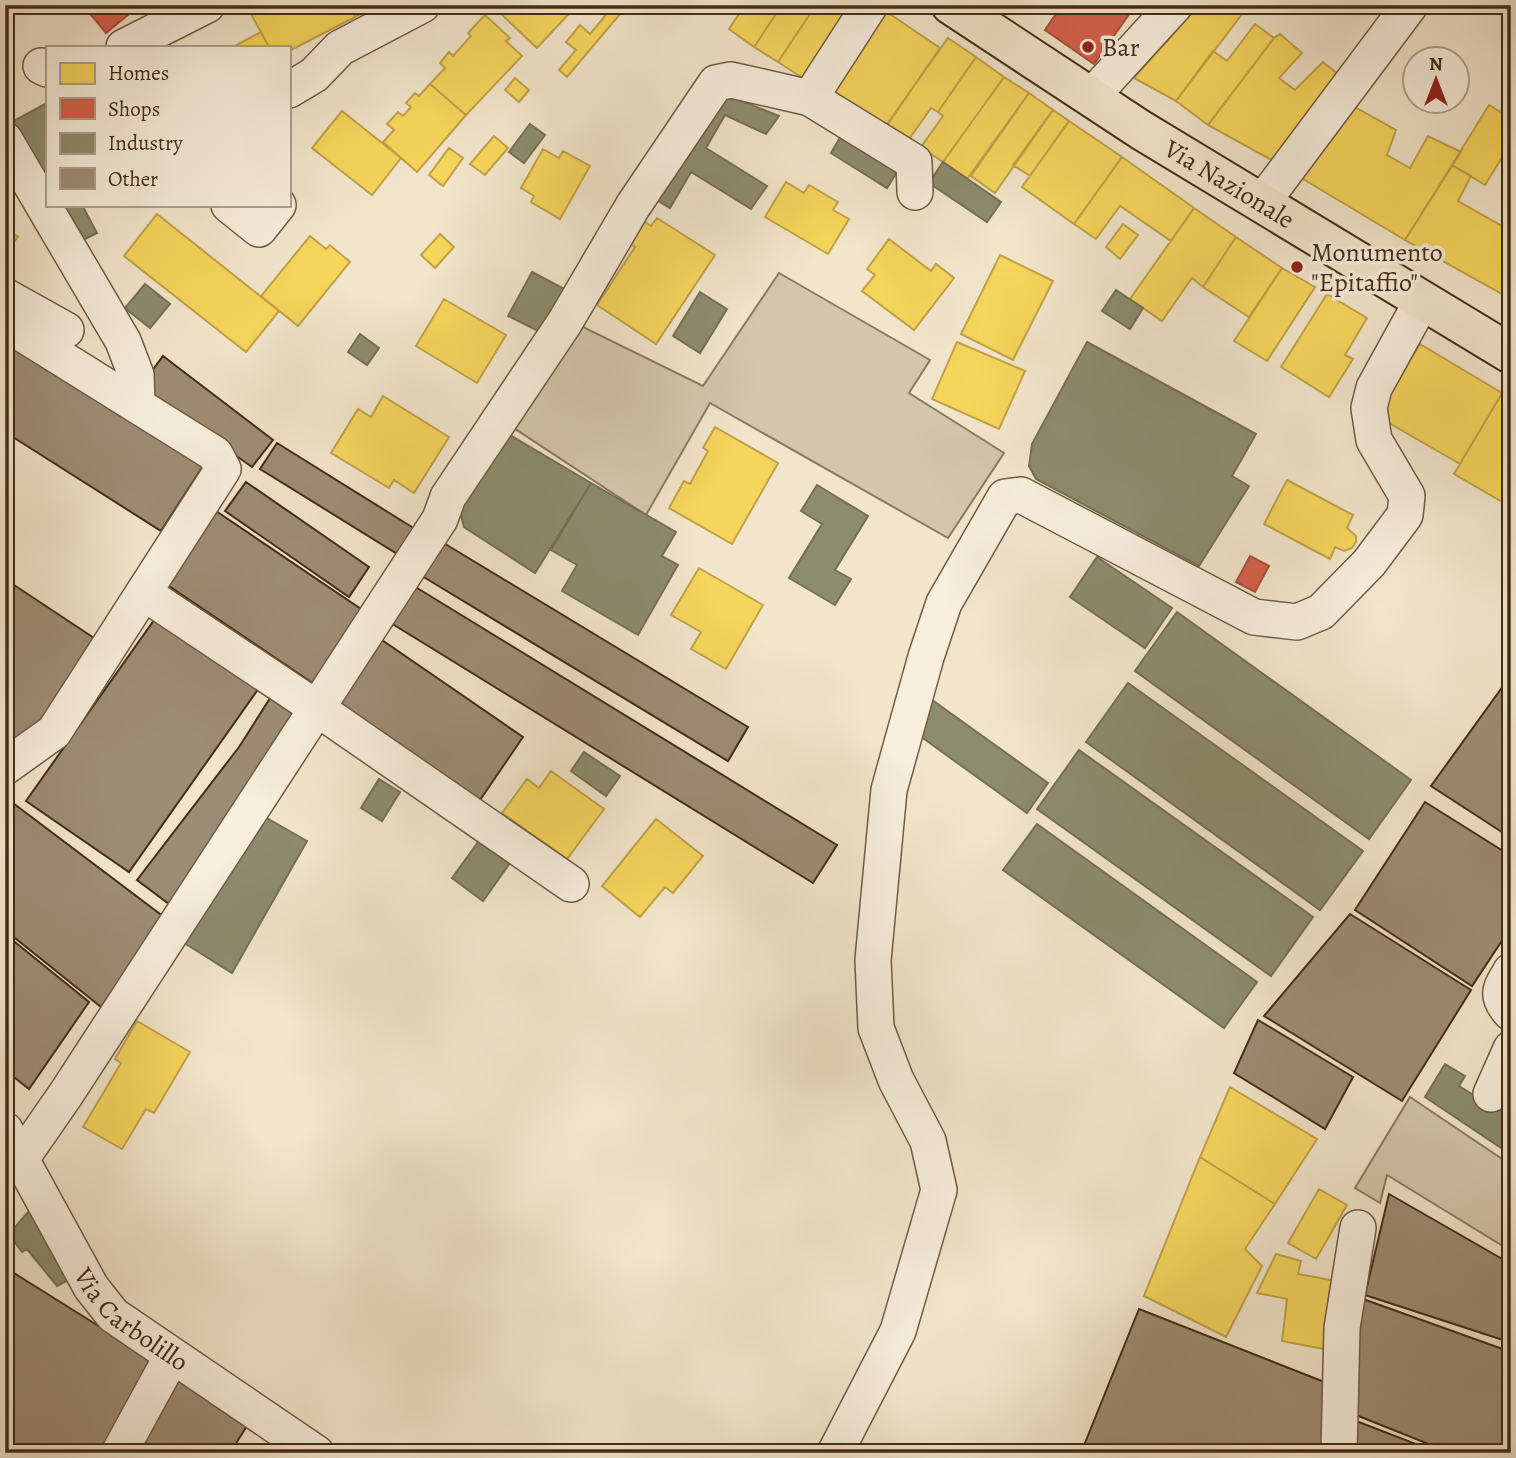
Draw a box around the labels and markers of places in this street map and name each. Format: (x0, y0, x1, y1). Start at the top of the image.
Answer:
place label: Bar (1102, 30, 1140, 65)
marker: Bar (1080, 39, 1096, 55)
place label: Monumento "Epitaffio" (1311, 235, 1443, 300)
marker: Monumento "Epitaffio" (1289, 259, 1305, 275)

